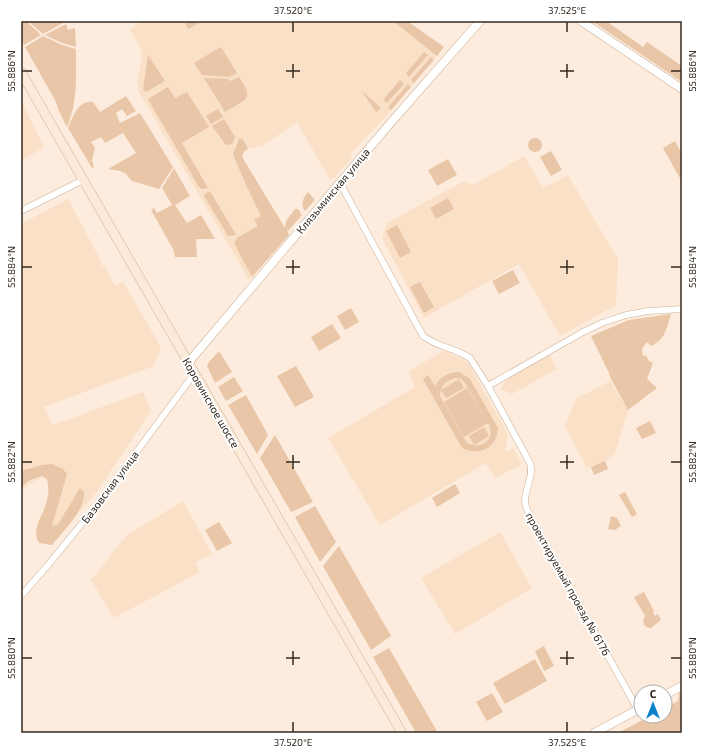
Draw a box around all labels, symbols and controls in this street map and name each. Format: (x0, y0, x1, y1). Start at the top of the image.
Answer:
text: 37.520°E (274, 4, 313, 16)
text: 37.525°E (548, 4, 586, 16)
text: 55.886°N (5, 50, 17, 92)
text: 55.886°N (686, 50, 698, 92)
street label: Клязьминская улица (293, 145, 373, 237)
text: 55.884°N (5, 246, 17, 288)
text: 55.884°N (686, 246, 698, 288)
street label: Коровинское шоссе (180, 355, 243, 450)
text: 55.882°N (5, 441, 17, 483)
text: 55.882°N (686, 441, 698, 483)
street label: Базовская улица (78, 448, 142, 526)
street label: проектируемый проезд № 6176 (523, 510, 613, 658)
text: 55.880°N (5, 637, 17, 679)
text: 55.880°N (686, 637, 698, 679)
north arrow (633, 684, 673, 724)
text: С (650, 687, 657, 700)
text: 37.520°E (274, 736, 313, 748)
text: 37.525°E (548, 736, 586, 748)

